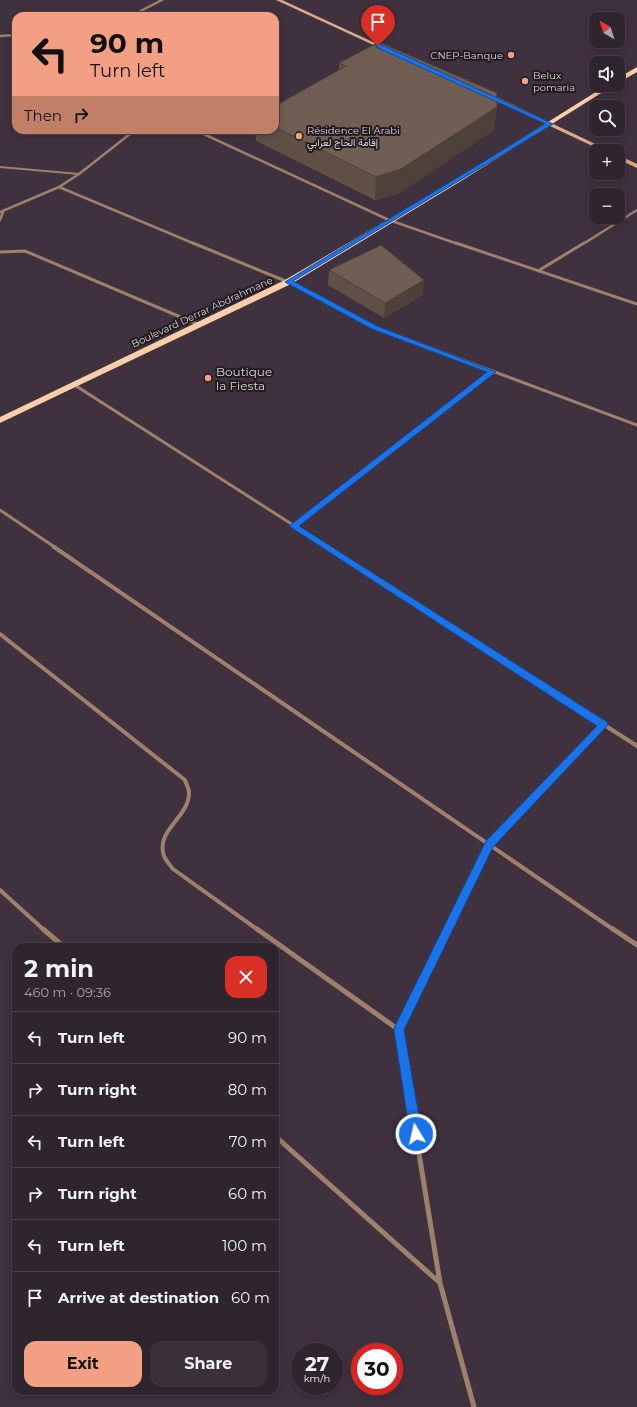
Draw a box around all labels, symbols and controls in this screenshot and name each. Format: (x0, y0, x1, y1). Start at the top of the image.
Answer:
pin (361, 5, 395, 46)
icon: arrive (367, 11, 389, 33)
north arrow (589, 12, 625, 48)
map controls (589, 12, 625, 224)
text: 90 m (90, 26, 164, 60)
icon: left (24, 28, 76, 80)
place label: CNEP-Banque (430, 49, 503, 62)
marker: CNEP-Banque (506, 50, 516, 60)
button: sound (589, 56, 625, 92)
text: Turn left (90, 60, 165, 82)
place label: Belux pomaria (533, 69, 575, 94)
marker: Belux pomaria (520, 76, 530, 86)
button: search (589, 100, 625, 136)
icon: right (70, 104, 92, 126)
text: Then (24, 106, 62, 125)
place label: Résidence El Arabi إقامة الحاج لعرابي (307, 124, 400, 151)
marker: Résidence El Arabi إقامة الحاج لعرابي (294, 131, 304, 141)
button: + (589, 144, 625, 180)
button: − (589, 188, 625, 224)
street label: Boulevard Derrar Abdrahmane (129, 274, 275, 350)
place label: Boutique la Fiesta (216, 364, 272, 393)
marker: Boutique la Fiesta (203, 373, 213, 383)
text: 2 min (24, 954, 94, 983)
button: close (225, 956, 267, 998)
text: 460 m · 09:36 (24, 984, 111, 1000)
icon: left (24, 1027, 46, 1049)
text: Turn left (58, 1028, 125, 1047)
text: 90 m (228, 1028, 267, 1047)
icon: right (24, 1079, 46, 1101)
text: Turn right (58, 1080, 137, 1099)
text: 80 m (228, 1080, 267, 1099)
position arrow (395, 1113, 437, 1155)
icon: left (24, 1131, 46, 1153)
text: Turn left (58, 1132, 125, 1151)
text: 70 m (229, 1132, 267, 1151)
icon: right (24, 1183, 46, 1205)
text: Turn right (58, 1184, 137, 1203)
text: 60 m (228, 1184, 267, 1203)
icon: left (24, 1235, 46, 1257)
text: Turn left (58, 1236, 125, 1255)
text: 100 m (222, 1236, 267, 1255)
icon: arrive (24, 1287, 46, 1309)
text: Arrive at destination (58, 1288, 219, 1307)
text: 60 m (231, 1288, 270, 1307)
button: Exit (24, 1341, 142, 1387)
button: Share (150, 1341, 267, 1387)
speed limit sign: 30 (351, 1343, 403, 1395)
text: 27 (305, 1352, 329, 1376)
text: km/h (304, 1372, 330, 1385)

